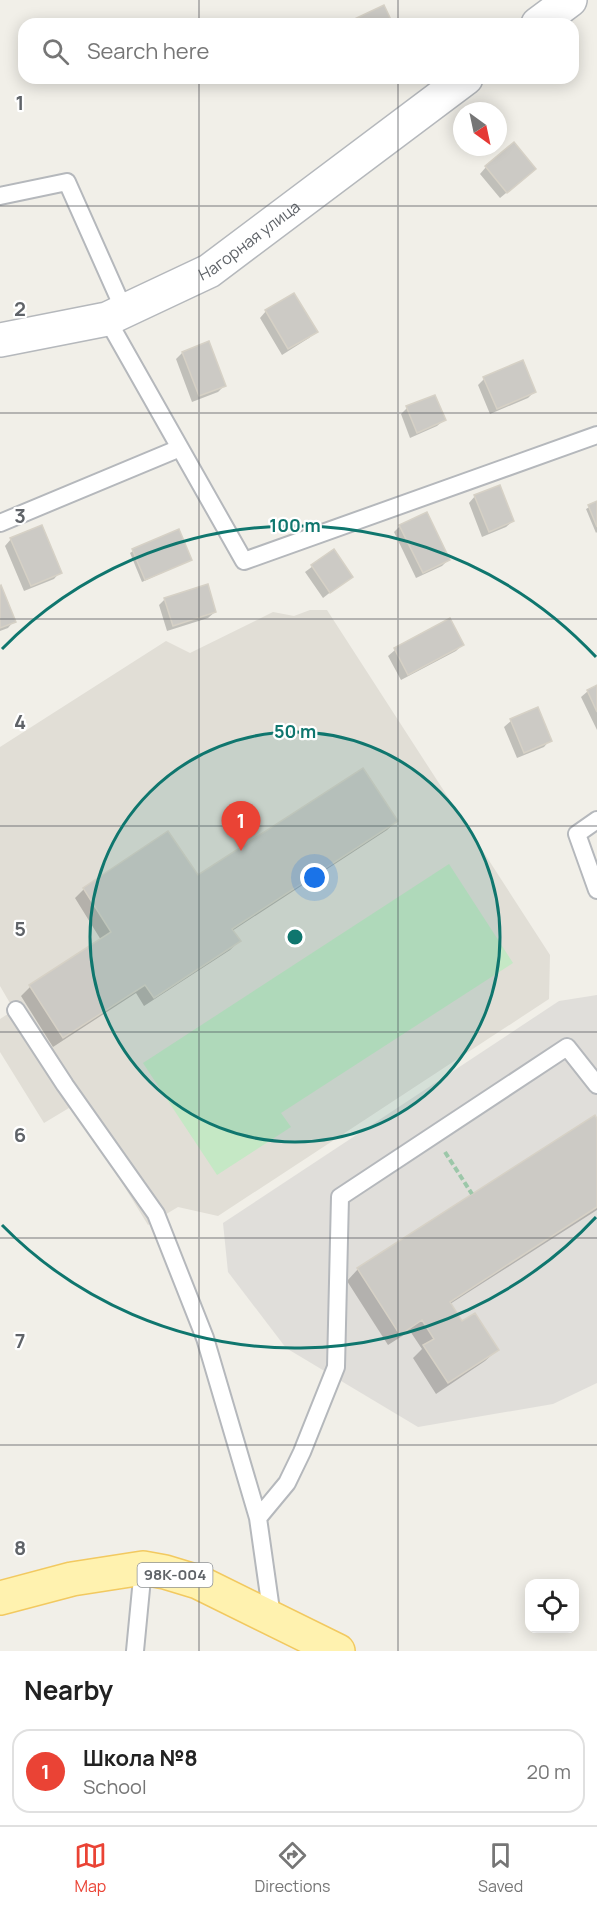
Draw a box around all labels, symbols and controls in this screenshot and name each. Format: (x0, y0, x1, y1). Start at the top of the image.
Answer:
search box (18, 18, 579, 84)
icon: search (39, 35, 72, 68)
text: Search here (87, 36, 209, 66)
text: 1 (16, 89, 24, 116)
north arrow (453, 102, 507, 156)
street label: Нагорная улица (195, 195, 304, 285)
text: 2 (14, 295, 26, 322)
text: 3 (14, 502, 26, 529)
text: 100 m (269, 513, 321, 537)
text: 4 (14, 708, 26, 735)
text: 50 m (274, 719, 316, 743)
pin: 1 (222, 802, 260, 851)
your location (300, 863, 329, 892)
text: 5 (14, 915, 26, 942)
centre of rings (285, 927, 305, 947)
text: 6 (14, 1121, 26, 1148)
text: 7 (15, 1327, 25, 1354)
text: 8 (14, 1534, 26, 1561)
road number: 98К-004 (138, 1563, 213, 1587)
map controls (525, 1579, 579, 1633)
button: locate (525, 1579, 579, 1633)
text: Nearby (24, 1672, 113, 1708)
text: Школа №8 (83, 1743, 198, 1773)
text: 1 (41, 1758, 50, 1785)
text: 20 m (526, 1758, 571, 1785)
text: School (83, 1773, 147, 1800)
tab: Map (74, 1839, 107, 1897)
tab: Directions (255, 1839, 330, 1897)
tab: Saved (478, 1839, 523, 1897)

